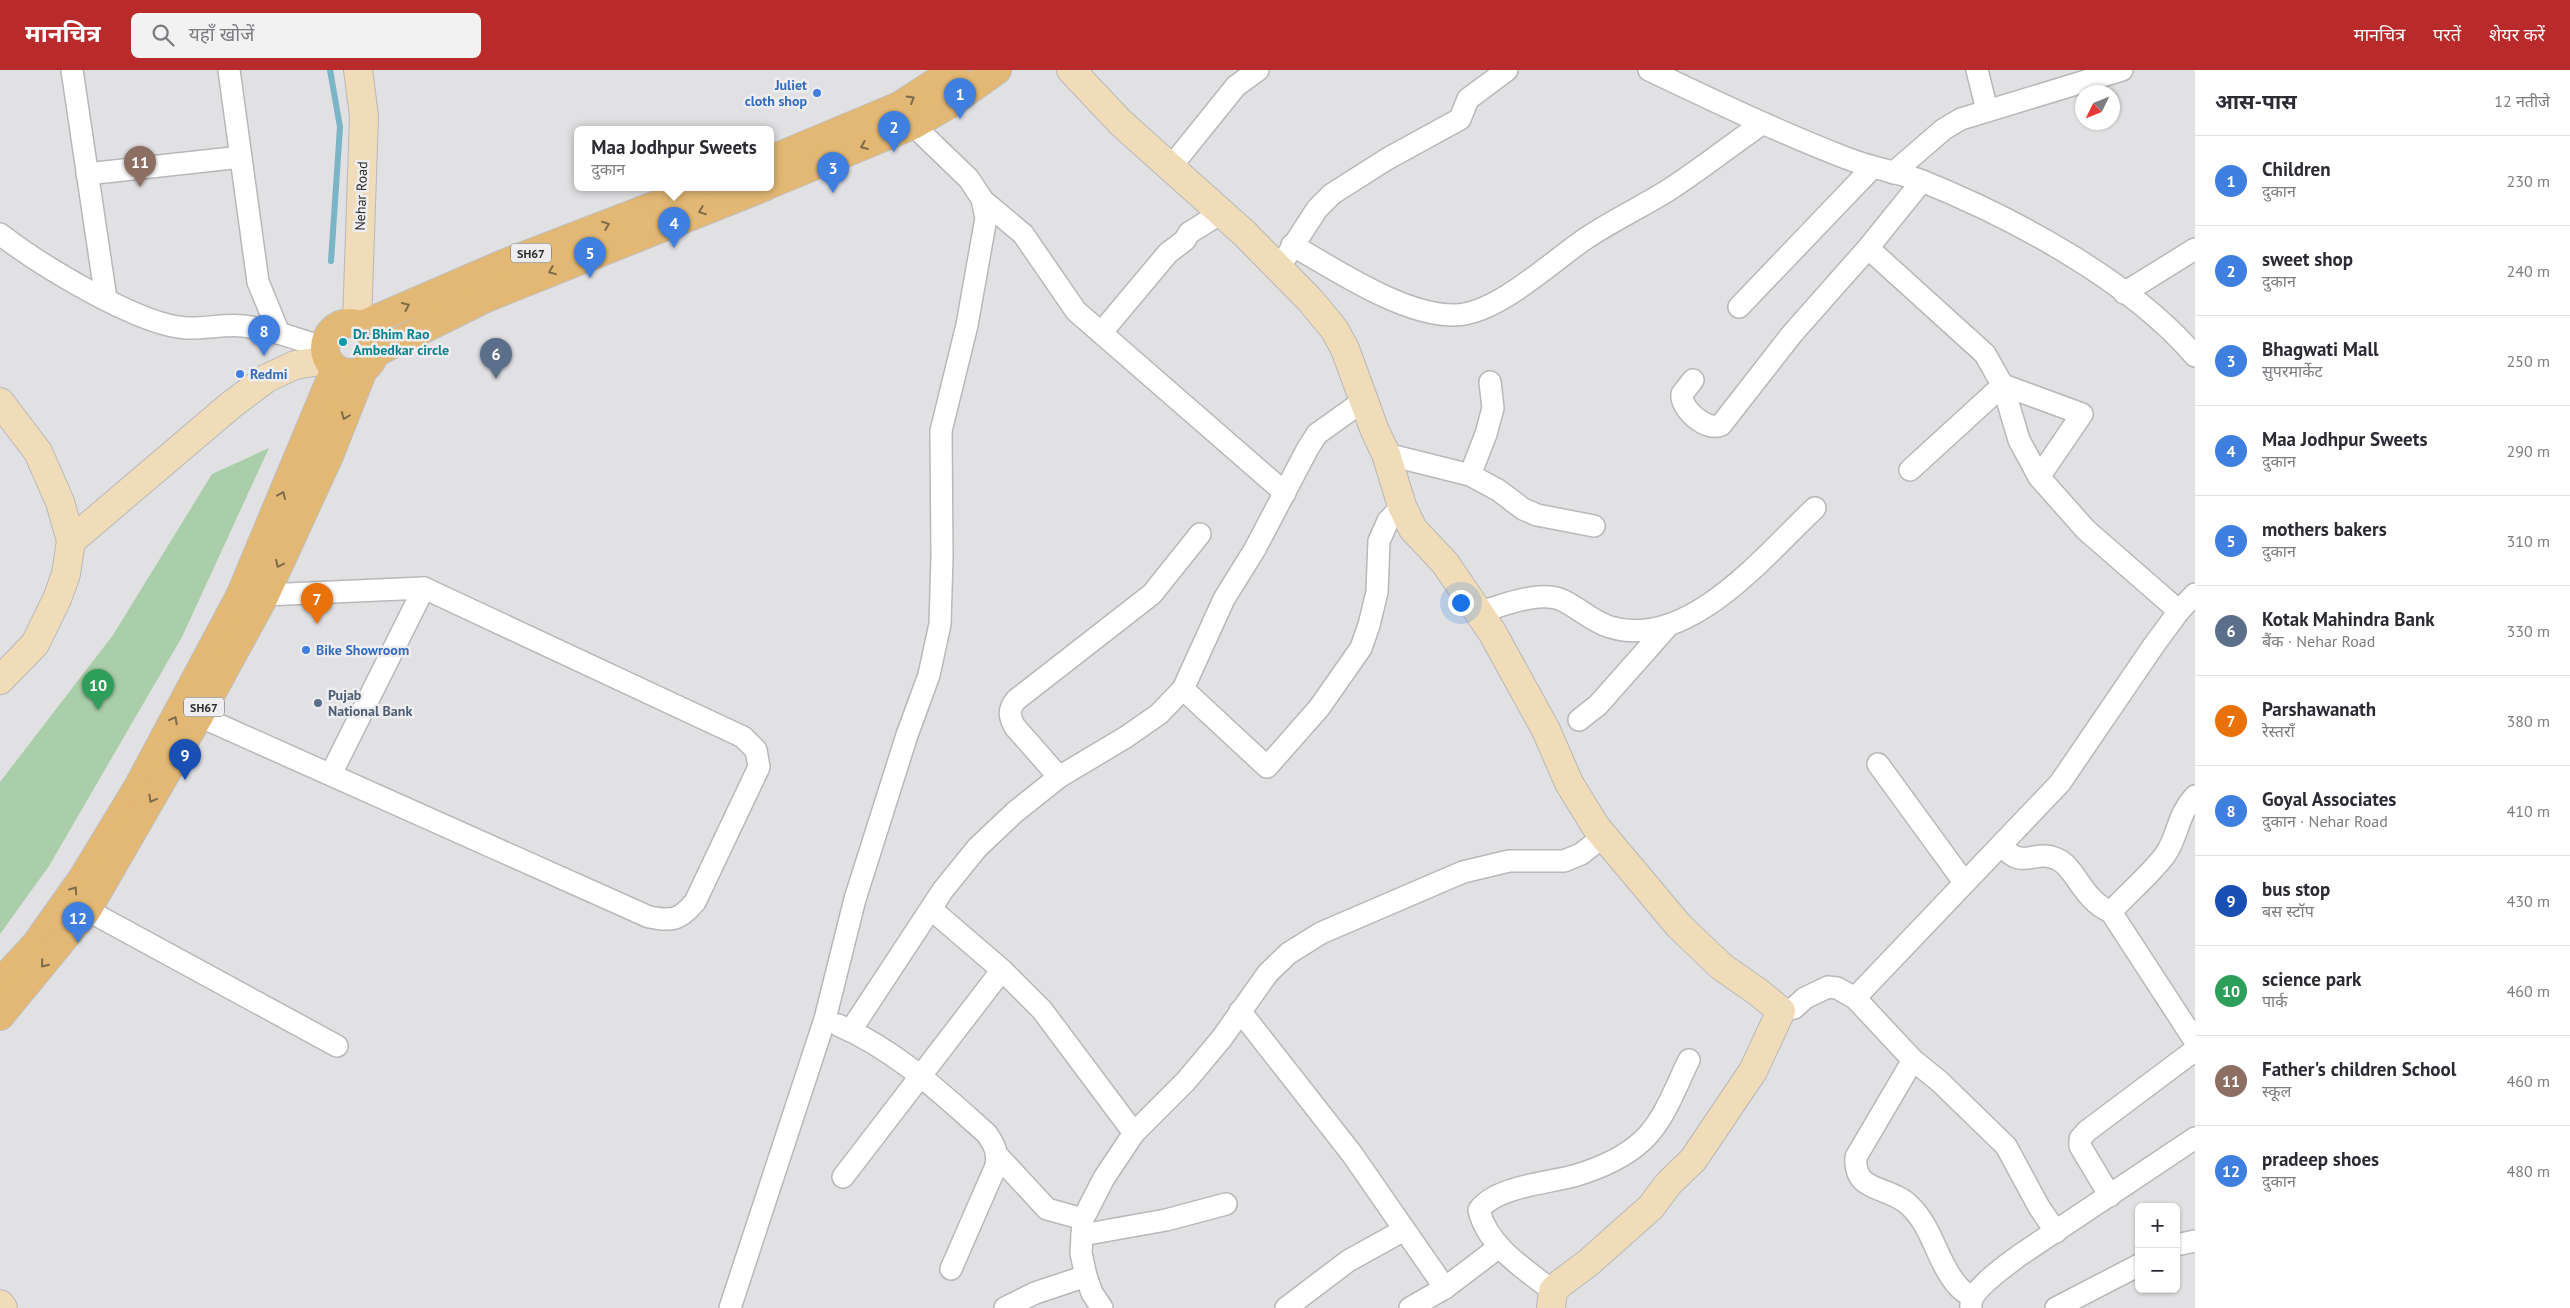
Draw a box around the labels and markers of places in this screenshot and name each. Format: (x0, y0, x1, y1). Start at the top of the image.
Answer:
place label: Juliet cloth shop (745, 76, 807, 110)
pin: 1 (944, 78, 976, 119)
marker: Juliet cloth shop (811, 87, 823, 99)
pin: 2 (878, 111, 910, 152)
pin: 11 (124, 146, 156, 187)
pin: 3 (817, 152, 849, 193)
pin: 4 (658, 207, 690, 248)
pin: 5 (574, 237, 606, 278)
pin: 8 (248, 315, 280, 356)
place label: Dr. Bhim Rao Ambedkar circle (353, 325, 449, 359)
marker: Dr. Bhim Rao Ambedkar circle (337, 336, 349, 348)
pin: 6 (480, 338, 512, 379)
place label: Redmi (250, 365, 288, 383)
marker: Redmi (234, 368, 246, 380)
pin: 7 (301, 583, 333, 624)
place label: Bike Showroom (316, 641, 409, 659)
marker: Bike Showroom (300, 644, 312, 656)
pin: 10 (82, 669, 114, 710)
place label: Pujab National Bank (328, 686, 412, 720)
marker: Pujab National Bank (312, 697, 324, 709)
pin: 9 (169, 739, 201, 780)
pin: 12 (62, 902, 94, 943)

